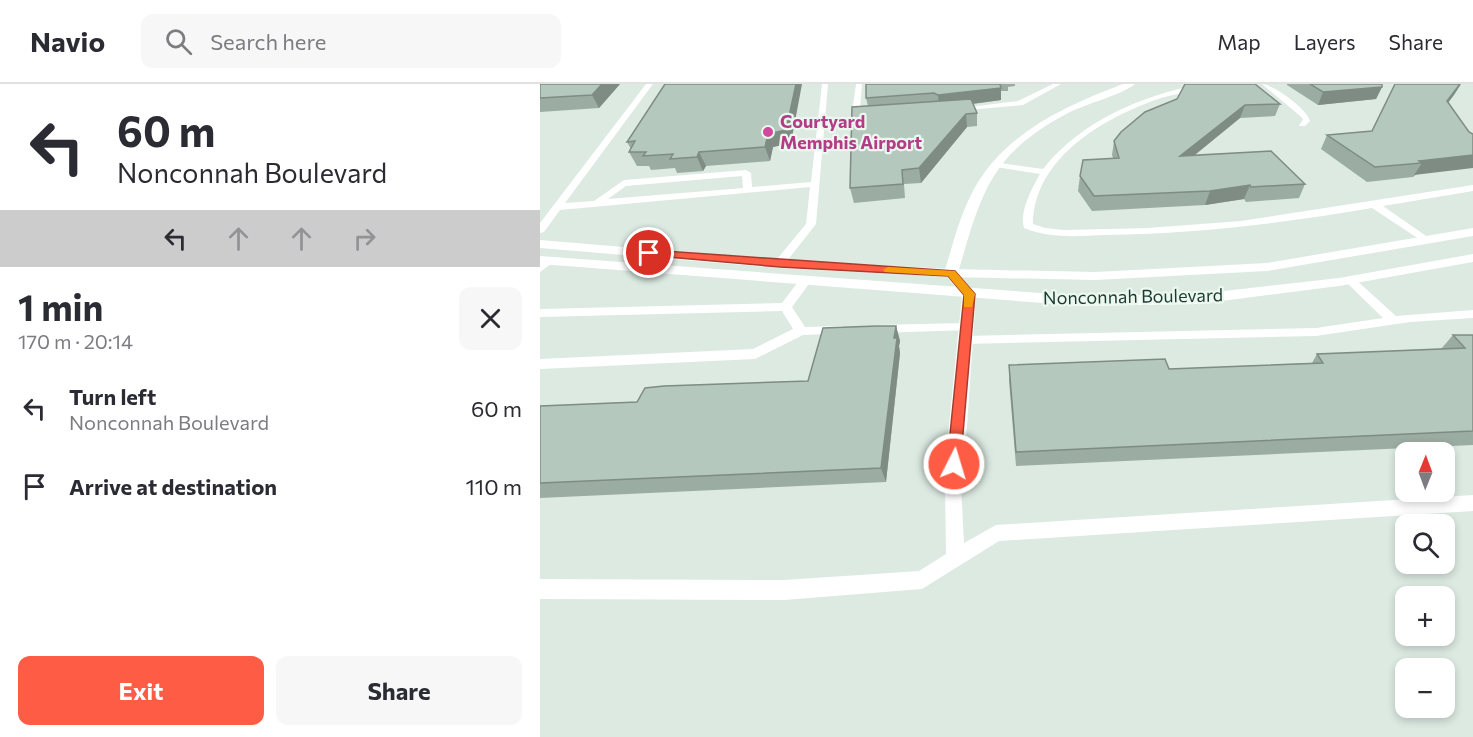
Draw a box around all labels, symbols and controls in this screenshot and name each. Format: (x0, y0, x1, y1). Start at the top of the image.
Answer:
search box (141, 14, 561, 68)
text: Navio (30, 24, 105, 58)
icon: search (162, 25, 195, 58)
text: Search here (210, 28, 326, 55)
text: Map (1217, 29, 1261, 54)
text: Layers (1294, 29, 1356, 54)
text: Share (1389, 29, 1443, 54)
text: 60 m (117, 104, 216, 156)
icon: left (18, 108, 96, 186)
place label: Courtyard Memphis Airport (780, 110, 923, 153)
marker: Courtyard Memphis Airport (761, 125, 775, 139)
text: Nonconnah Boulevard (117, 156, 387, 189)
icon: left (159, 222, 192, 255)
icon: ahead (222, 222, 255, 255)
icon: ahead (285, 222, 318, 255)
icon: right (348, 222, 381, 255)
pin (623, 227, 674, 278)
icon: arrive (632, 236, 665, 269)
street label: Nonconnah Boulevard (1043, 283, 1223, 309)
text: 1 min (18, 284, 103, 328)
button: close (459, 287, 522, 350)
text: 170 m · 20:14 (18, 329, 133, 353)
text: Turn left (69, 383, 156, 410)
icon: left (18, 392, 51, 425)
text: 60 m (471, 395, 522, 422)
text: Nonconnah Boulevard (69, 410, 269, 434)
position arrow (922, 432, 986, 496)
north arrow (1395, 442, 1455, 502)
map controls (1395, 442, 1455, 718)
icon: arrive (18, 470, 51, 503)
text: Arrive at destination (69, 473, 277, 500)
text: 110 m (465, 473, 522, 500)
button: search (1395, 514, 1455, 574)
button: + (1395, 586, 1455, 646)
button: Exit (18, 656, 264, 725)
button: Share (276, 656, 522, 725)
button: − (1395, 658, 1455, 718)

